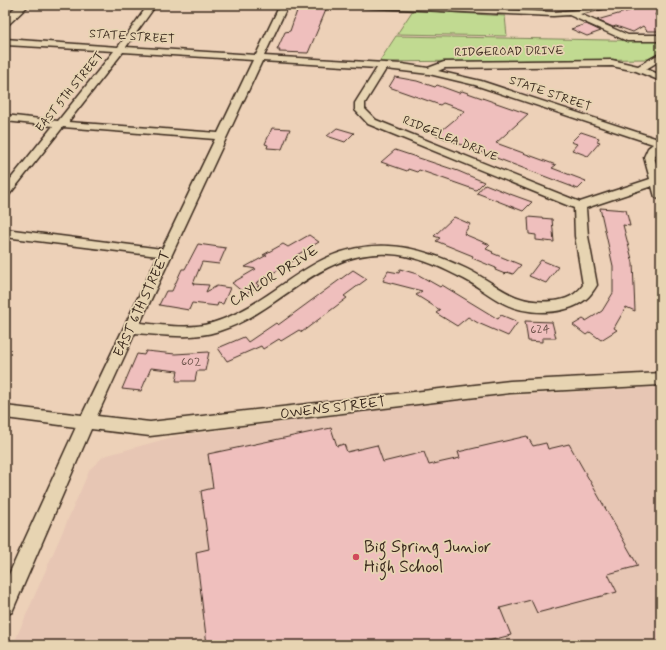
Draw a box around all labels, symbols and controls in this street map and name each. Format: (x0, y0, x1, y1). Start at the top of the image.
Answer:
street label: STATE STREET (89, 26, 175, 48)
street label: RIDGEROAD DRIVE (454, 43, 564, 61)
street label: EAST 5TH STREET (32, 48, 108, 136)
street label: STATE STREET (507, 72, 593, 116)
street label: RIDGELEA DRIVE (400, 113, 500, 165)
street label: CAYLOR DRIVE (226, 242, 322, 310)
street label: EAST 6TH STREET (110, 248, 174, 360)
house number: 624 (530, 322, 550, 338)
house number: 602 (181, 354, 201, 370)
street label: OWENS STREET (279, 393, 387, 423)
place label: Big Spring Junior High School (364, 536, 491, 581)
marker: Big Spring Junior High School (351, 552, 361, 562)

